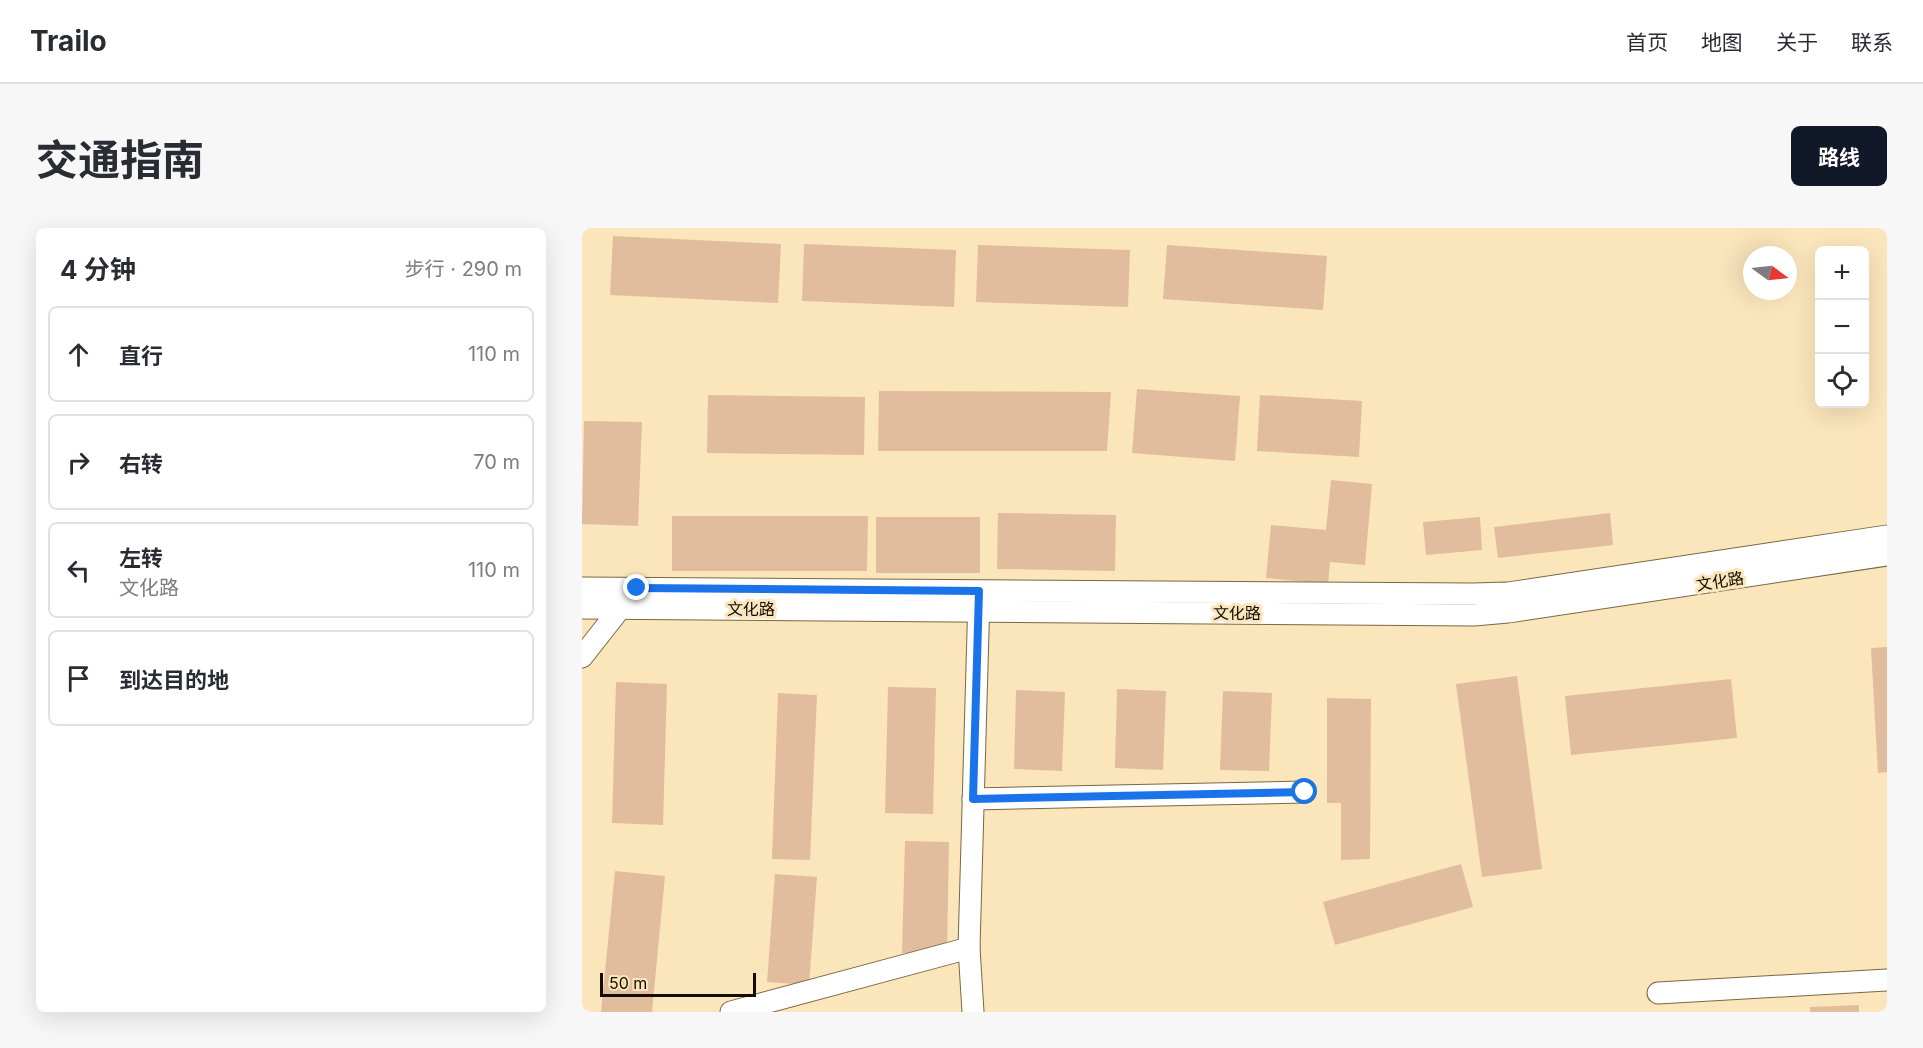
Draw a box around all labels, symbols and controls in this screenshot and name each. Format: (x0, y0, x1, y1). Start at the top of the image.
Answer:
text: Trailo (30, 24, 107, 58)
text: 首页 (1626, 30, 1668, 55)
text: 地图 (1701, 30, 1743, 55)
text: 关于 (1776, 30, 1818, 55)
text: 联系 (1851, 30, 1893, 55)
button: 路线 (1791, 126, 1887, 186)
text: 交通指南 (36, 134, 204, 185)
north arrow (1743, 246, 1797, 300)
map controls (1815, 246, 1869, 408)
button: + (1815, 246, 1869, 300)
text: 4 分钟 (60, 254, 136, 285)
text: 步行 · 290 m (405, 257, 522, 281)
button: − (1815, 300, 1869, 354)
icon: ahead (62, 338, 95, 371)
text: 110 m (468, 342, 520, 366)
text: 直行 (119, 343, 163, 369)
button: locate (1815, 354, 1869, 408)
icon: right (62, 446, 95, 479)
text: 70 m (473, 450, 520, 474)
text: 右转 (119, 451, 163, 477)
text: 左转 (119, 545, 163, 571)
icon: left (62, 554, 95, 587)
text: 110 m (468, 558, 520, 582)
street label: 文化路 (1695, 567, 1745, 595)
route end (623, 574, 649, 600)
text: 文化路 (119, 576, 179, 600)
street label: 文化路 (727, 599, 775, 619)
street label: 文化路 (1213, 603, 1261, 623)
icon: arrive (62, 662, 95, 695)
text: 到达目的地 (119, 667, 229, 693)
route start (1291, 778, 1317, 804)
scale bar (600, 970, 756, 998)
text: 50 m (609, 973, 647, 993)

